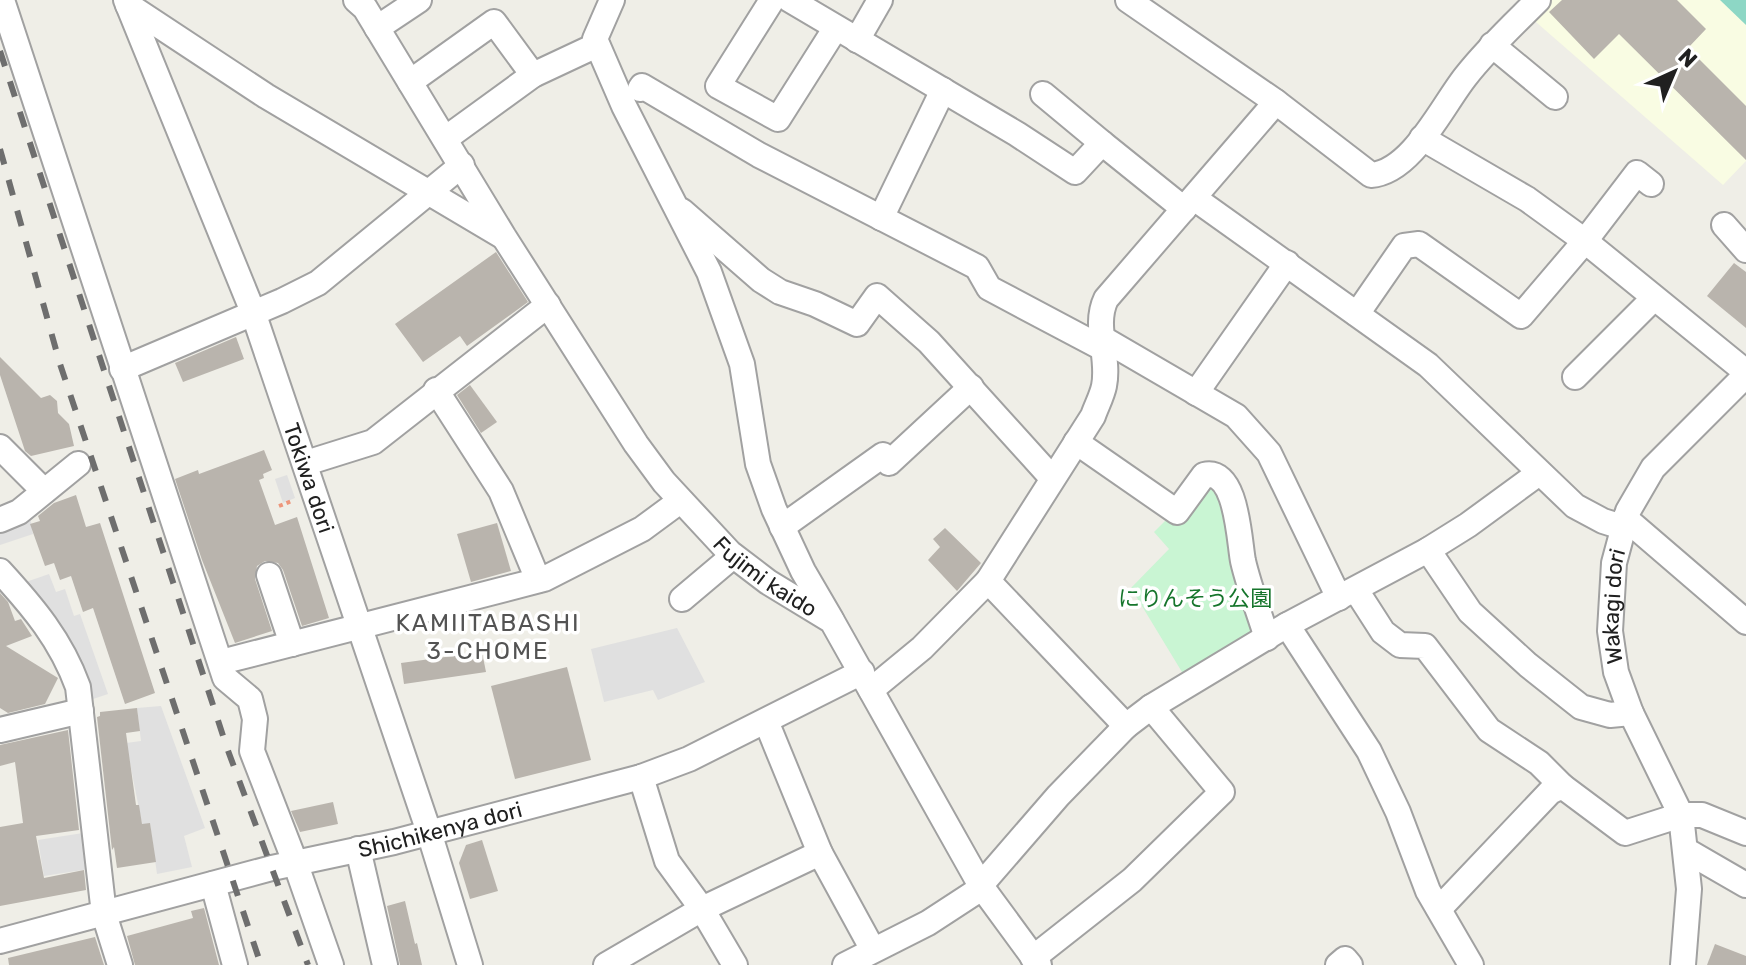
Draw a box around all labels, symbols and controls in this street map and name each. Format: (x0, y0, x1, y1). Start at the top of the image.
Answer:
north arrow (1634, 32, 1714, 112)
text: N (1672, 43, 1703, 73)
street label: Tokiwa dori (278, 419, 340, 536)
street label: Fujimi kaido (708, 530, 822, 622)
street label: Wakagi dori (1596, 546, 1631, 666)
park label: にりんそう公園 (1118, 585, 1272, 612)
district label: KAMIITABASHI 3-CHOME (395, 609, 581, 665)
street label: Shichikenya dori (356, 795, 525, 863)

